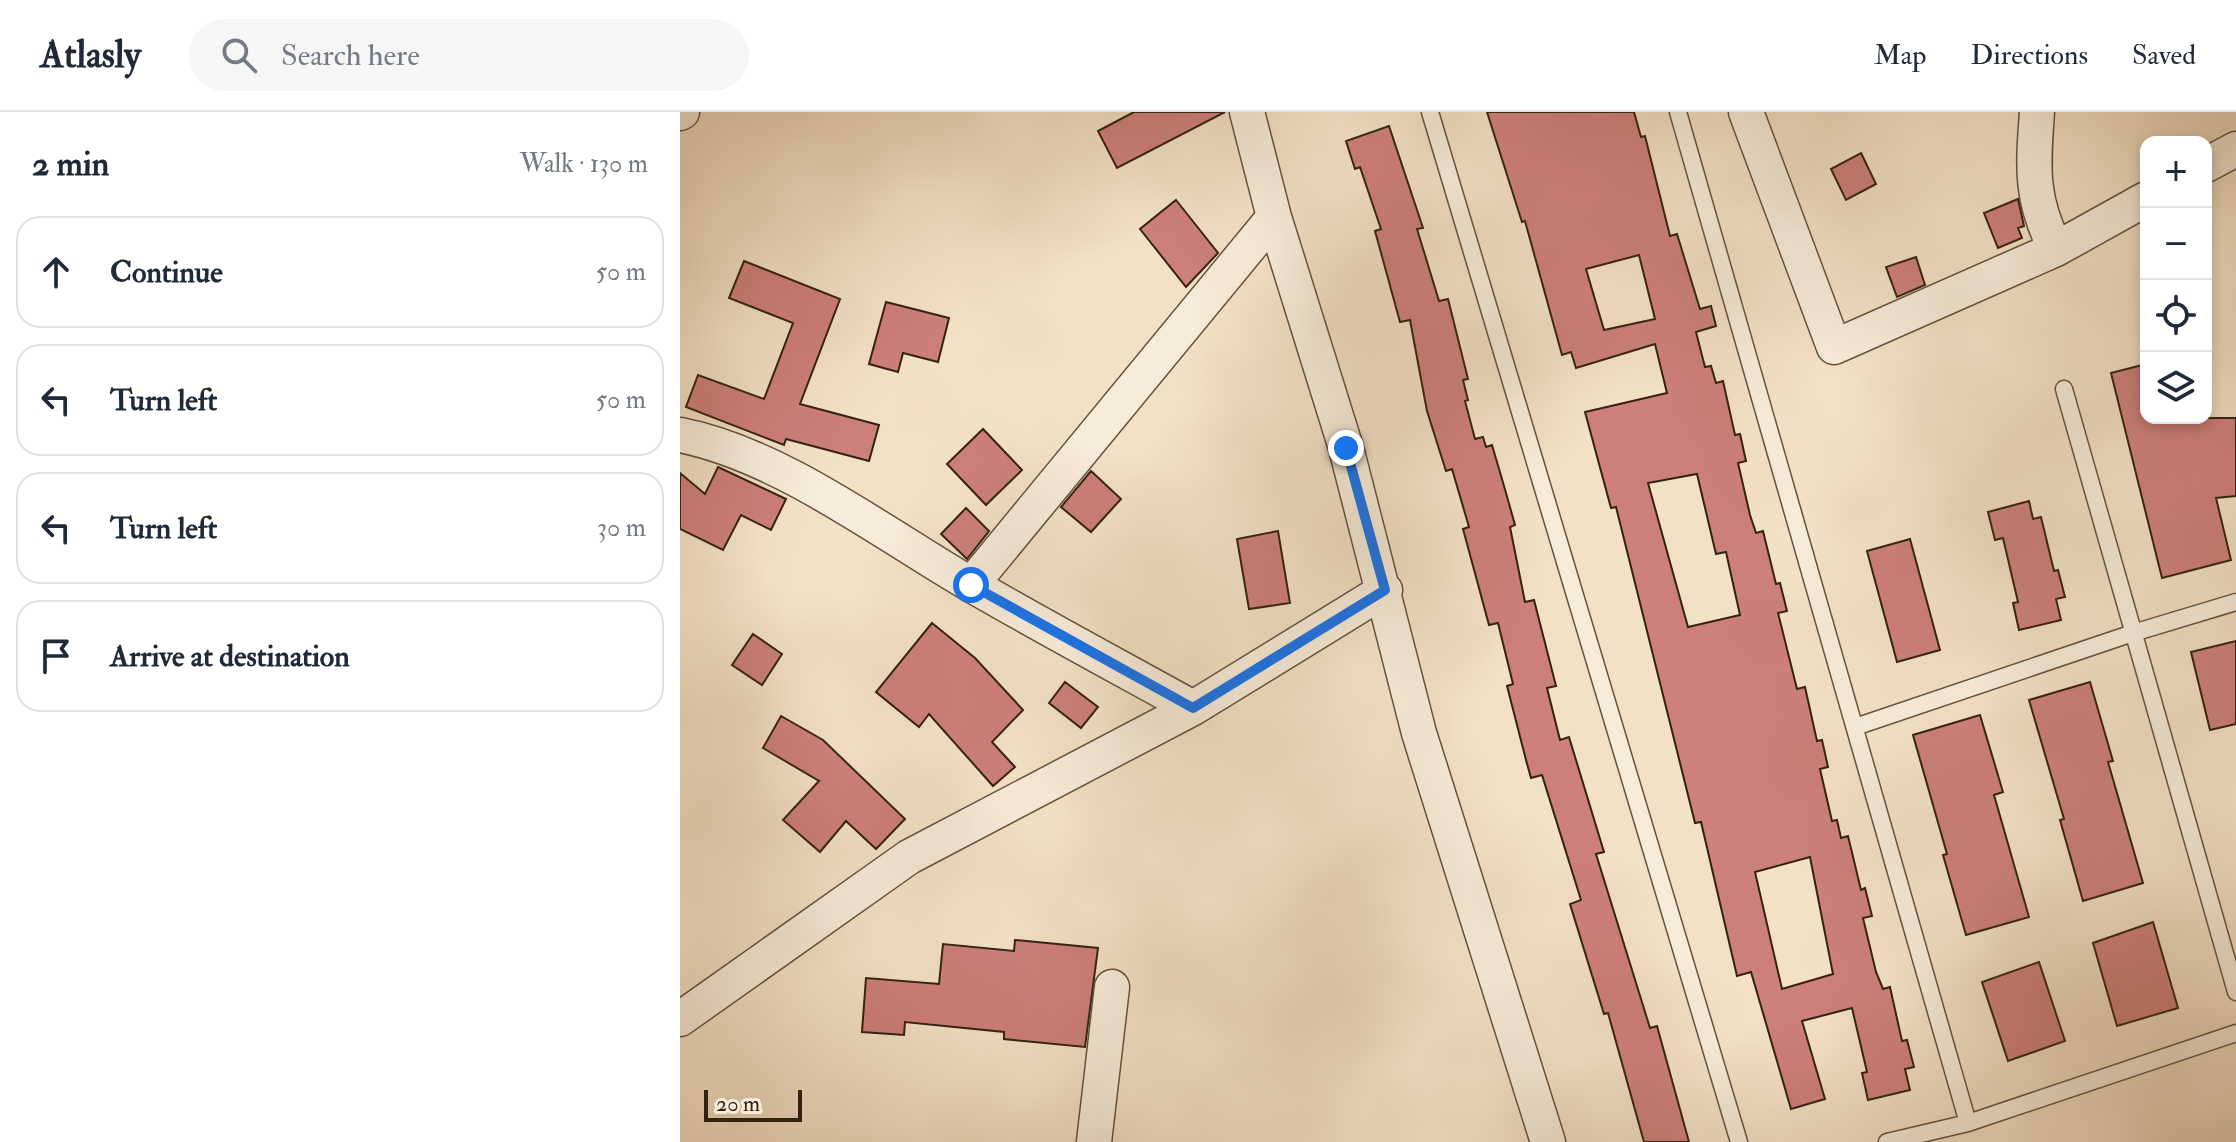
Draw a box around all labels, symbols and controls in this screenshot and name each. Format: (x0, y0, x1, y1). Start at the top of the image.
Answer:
search box (189, 19, 749, 91)
text: Atlasly (40, 31, 141, 79)
icon: search (217, 33, 261, 77)
text: Search here (281, 37, 420, 74)
text: Map (1874, 38, 1927, 73)
text: Directions (1971, 38, 2088, 73)
text: Saved (2132, 38, 2196, 73)
map controls (2140, 136, 2212, 424)
button: + (2140, 136, 2212, 208)
text: 2 min (32, 143, 109, 186)
text: Walk · 130 m (520, 148, 648, 180)
button: − (2140, 208, 2212, 280)
icon: ahead (34, 250, 78, 294)
text: Continue (110, 254, 223, 291)
text: 50 m (596, 256, 646, 288)
button: locate (2140, 280, 2212, 352)
button: layers (2140, 352, 2212, 424)
icon: left (34, 378, 78, 422)
text: Turn left (110, 382, 217, 419)
text: 50 m (596, 384, 646, 416)
route end (1328, 430, 1364, 466)
icon: left (34, 506, 78, 550)
text: Turn left (110, 510, 217, 547)
text: 30 m (597, 512, 646, 544)
route start (953, 567, 989, 603)
icon: arrive (34, 634, 78, 678)
text: Arrive at destination (110, 638, 350, 675)
scale bar (704, 1086, 802, 1122)
text: 20 m (716, 1090, 760, 1118)

